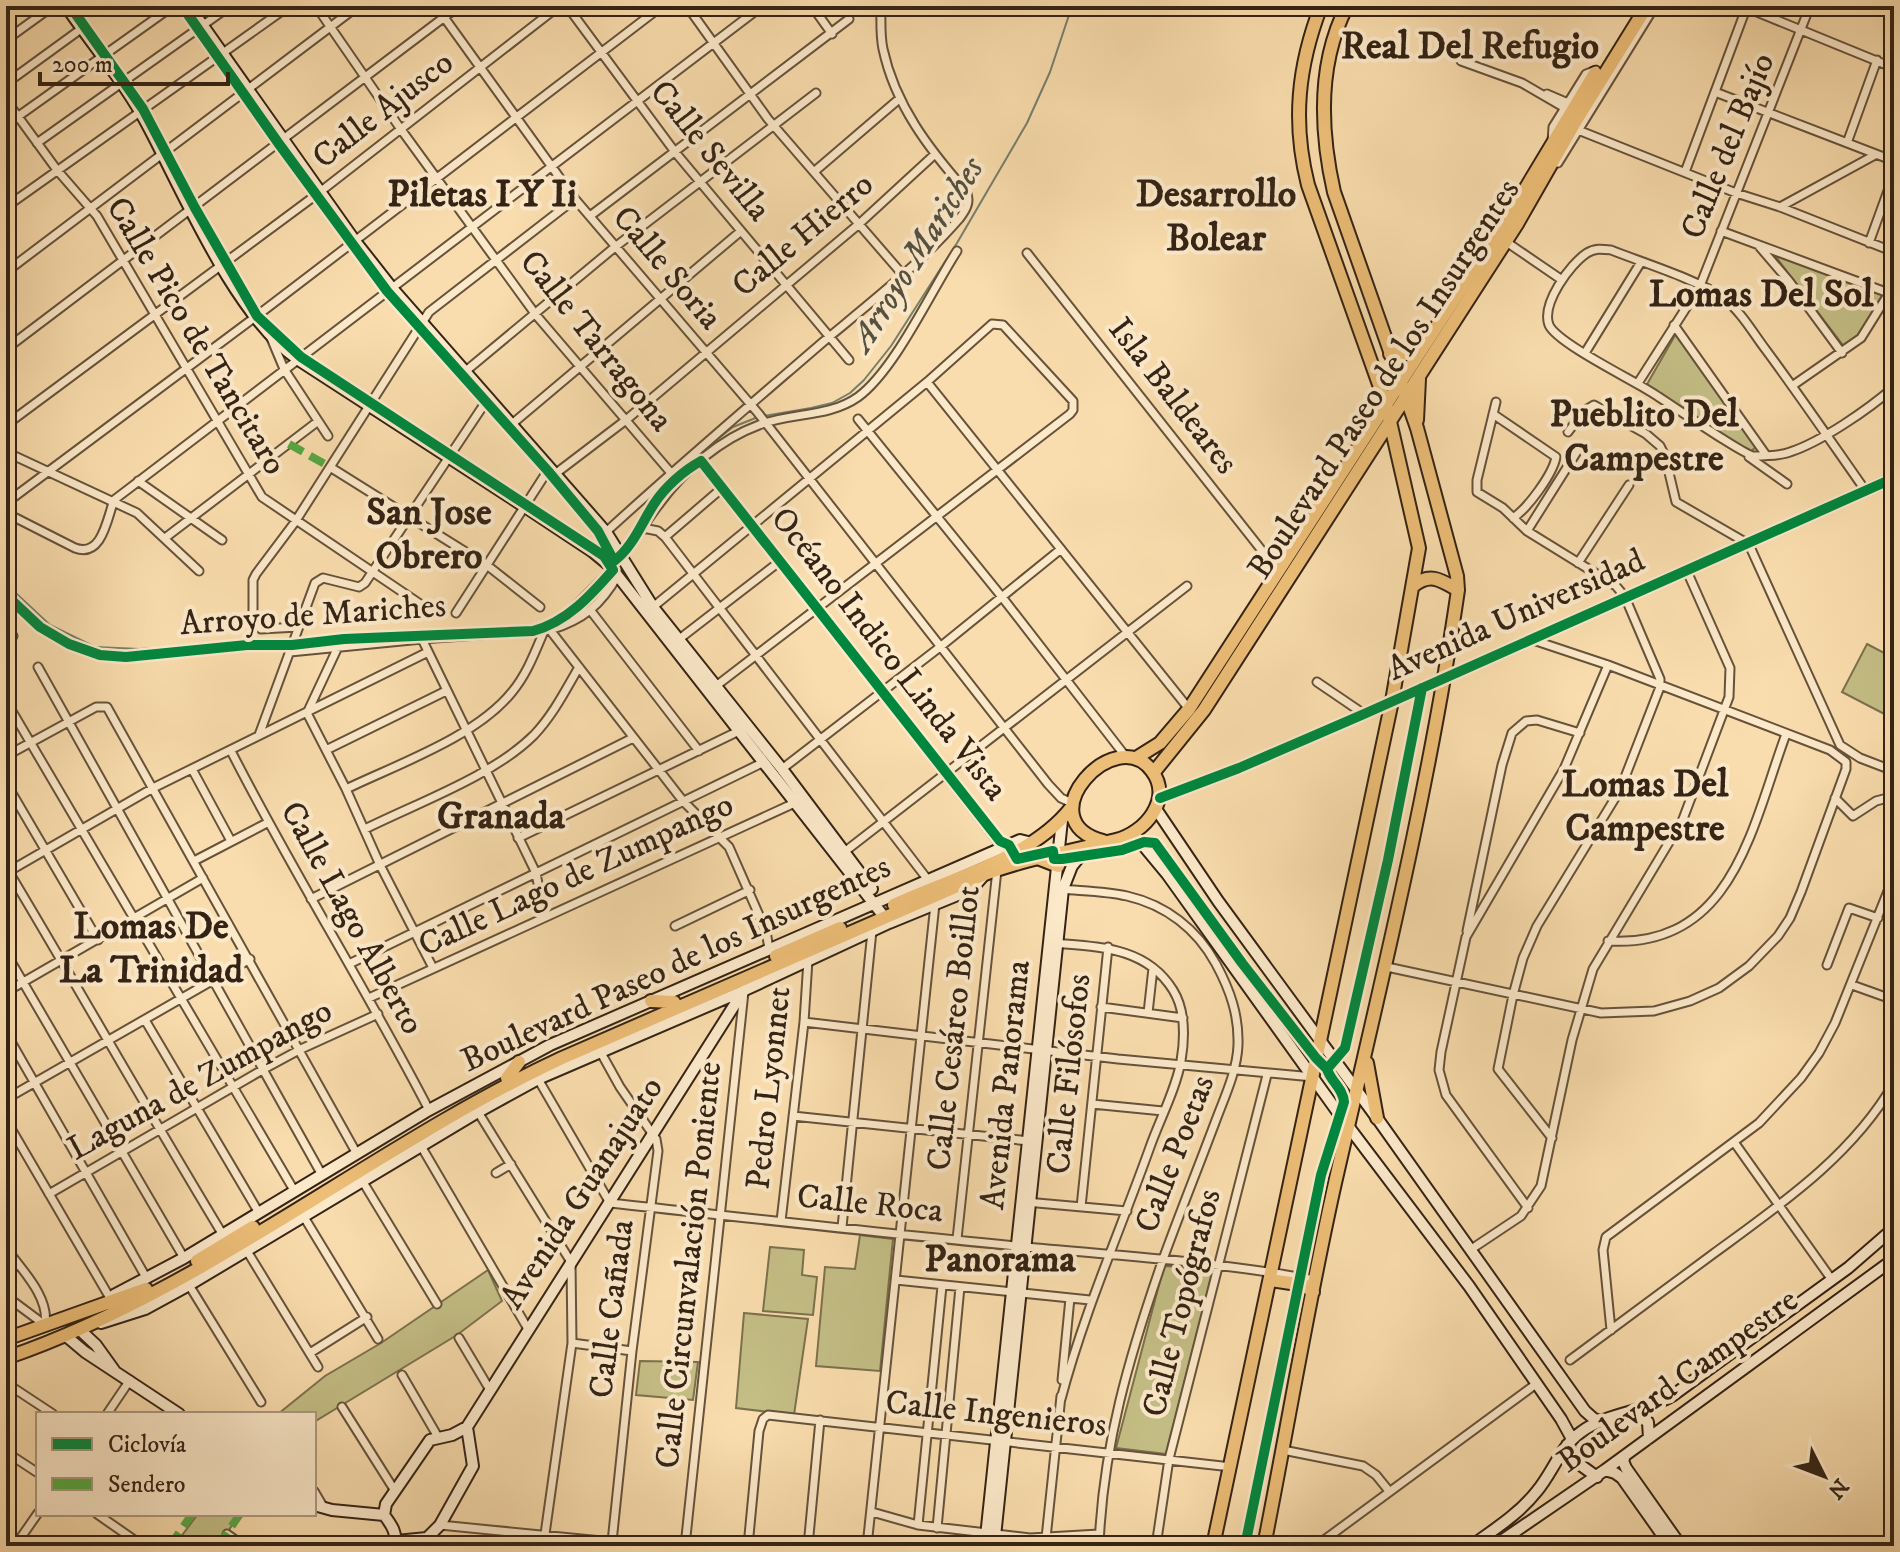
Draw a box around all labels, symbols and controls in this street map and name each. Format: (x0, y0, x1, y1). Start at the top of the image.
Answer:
district label: Real Del Refugio (1341, 23, 1599, 71)
scale bar (40, 36, 228, 86)
street label: Calle Ajusco (304, 42, 462, 178)
street label: Calle del Bajío (1672, 47, 1784, 245)
text: 200 m (52, 50, 113, 80)
street label: Calle Sevilla (640, 72, 780, 230)
water label: Arroyo Mariches (837, 148, 995, 363)
street label: Calle Hierro (724, 164, 882, 306)
district label: Piletas I Y Ii (387, 171, 577, 219)
district label: Desarrollo Bolear (1136, 171, 1296, 263)
street label: Boulevard Paseo de los Insurgentes (1239, 171, 1529, 587)
street label: Calle Pico de Tancitaro (96, 189, 296, 483)
street label: Calle Soria (603, 197, 731, 339)
street label: Calle Tarragona (510, 242, 682, 440)
district label: Lomas Del Sol (1649, 271, 1874, 319)
street label: Isla Baldeares (1099, 309, 1247, 483)
district label: Pueblito Del Campestre (1549, 391, 1739, 483)
district label: San Jose Obrero (366, 489, 492, 581)
street label: Océano Indico Linda Vista (761, 499, 1017, 810)
street label: Avenida Universidad (1381, 539, 1651, 691)
street label: Arroyo de Mariches (179, 585, 447, 645)
district label: Lomas Del Campestre (1562, 761, 1729, 853)
street label: Calle Lago de Zumpango (412, 784, 740, 966)
district label: Granada (437, 793, 566, 841)
street label: Calle Lago Alberto (271, 794, 433, 1042)
street label: Boulevard Paseo de los Insurgentes (455, 846, 897, 1082)
street label: Calle Cesáreo Boillot (918, 883, 990, 1173)
district label: Lomas De La Trinidad (59, 903, 244, 995)
street label: Avenida Panorama (972, 958, 1040, 1212)
street label: Calle Filósofos (1038, 972, 1100, 1176)
street label: Pedro Lyonnet (737, 984, 801, 1192)
street label: Laguna de Zumpango (60, 990, 340, 1170)
street label: Calle Circunvalación Poniente (647, 1059, 731, 1471)
street label: Avenida Guanajuato (491, 1069, 673, 1317)
street label: Calle Poetas (1126, 1069, 1224, 1239)
street label: Calle Roca (795, 1175, 946, 1233)
street label: Calle Topógrafos (1133, 1185, 1231, 1421)
street label: Calle Cañada (580, 1217, 644, 1401)
district label: Panorama (924, 1236, 1076, 1284)
street label: Boulevard Campestre (1549, 1279, 1807, 1483)
street label: Calle Ingenieros (883, 1381, 1109, 1447)
legend (36, 1412, 316, 1516)
text: Ciclovía (108, 1430, 187, 1460)
north arrow (1784, 1436, 1864, 1516)
text: Sendero (108, 1470, 186, 1500)
text: N (1822, 1473, 1854, 1504)

